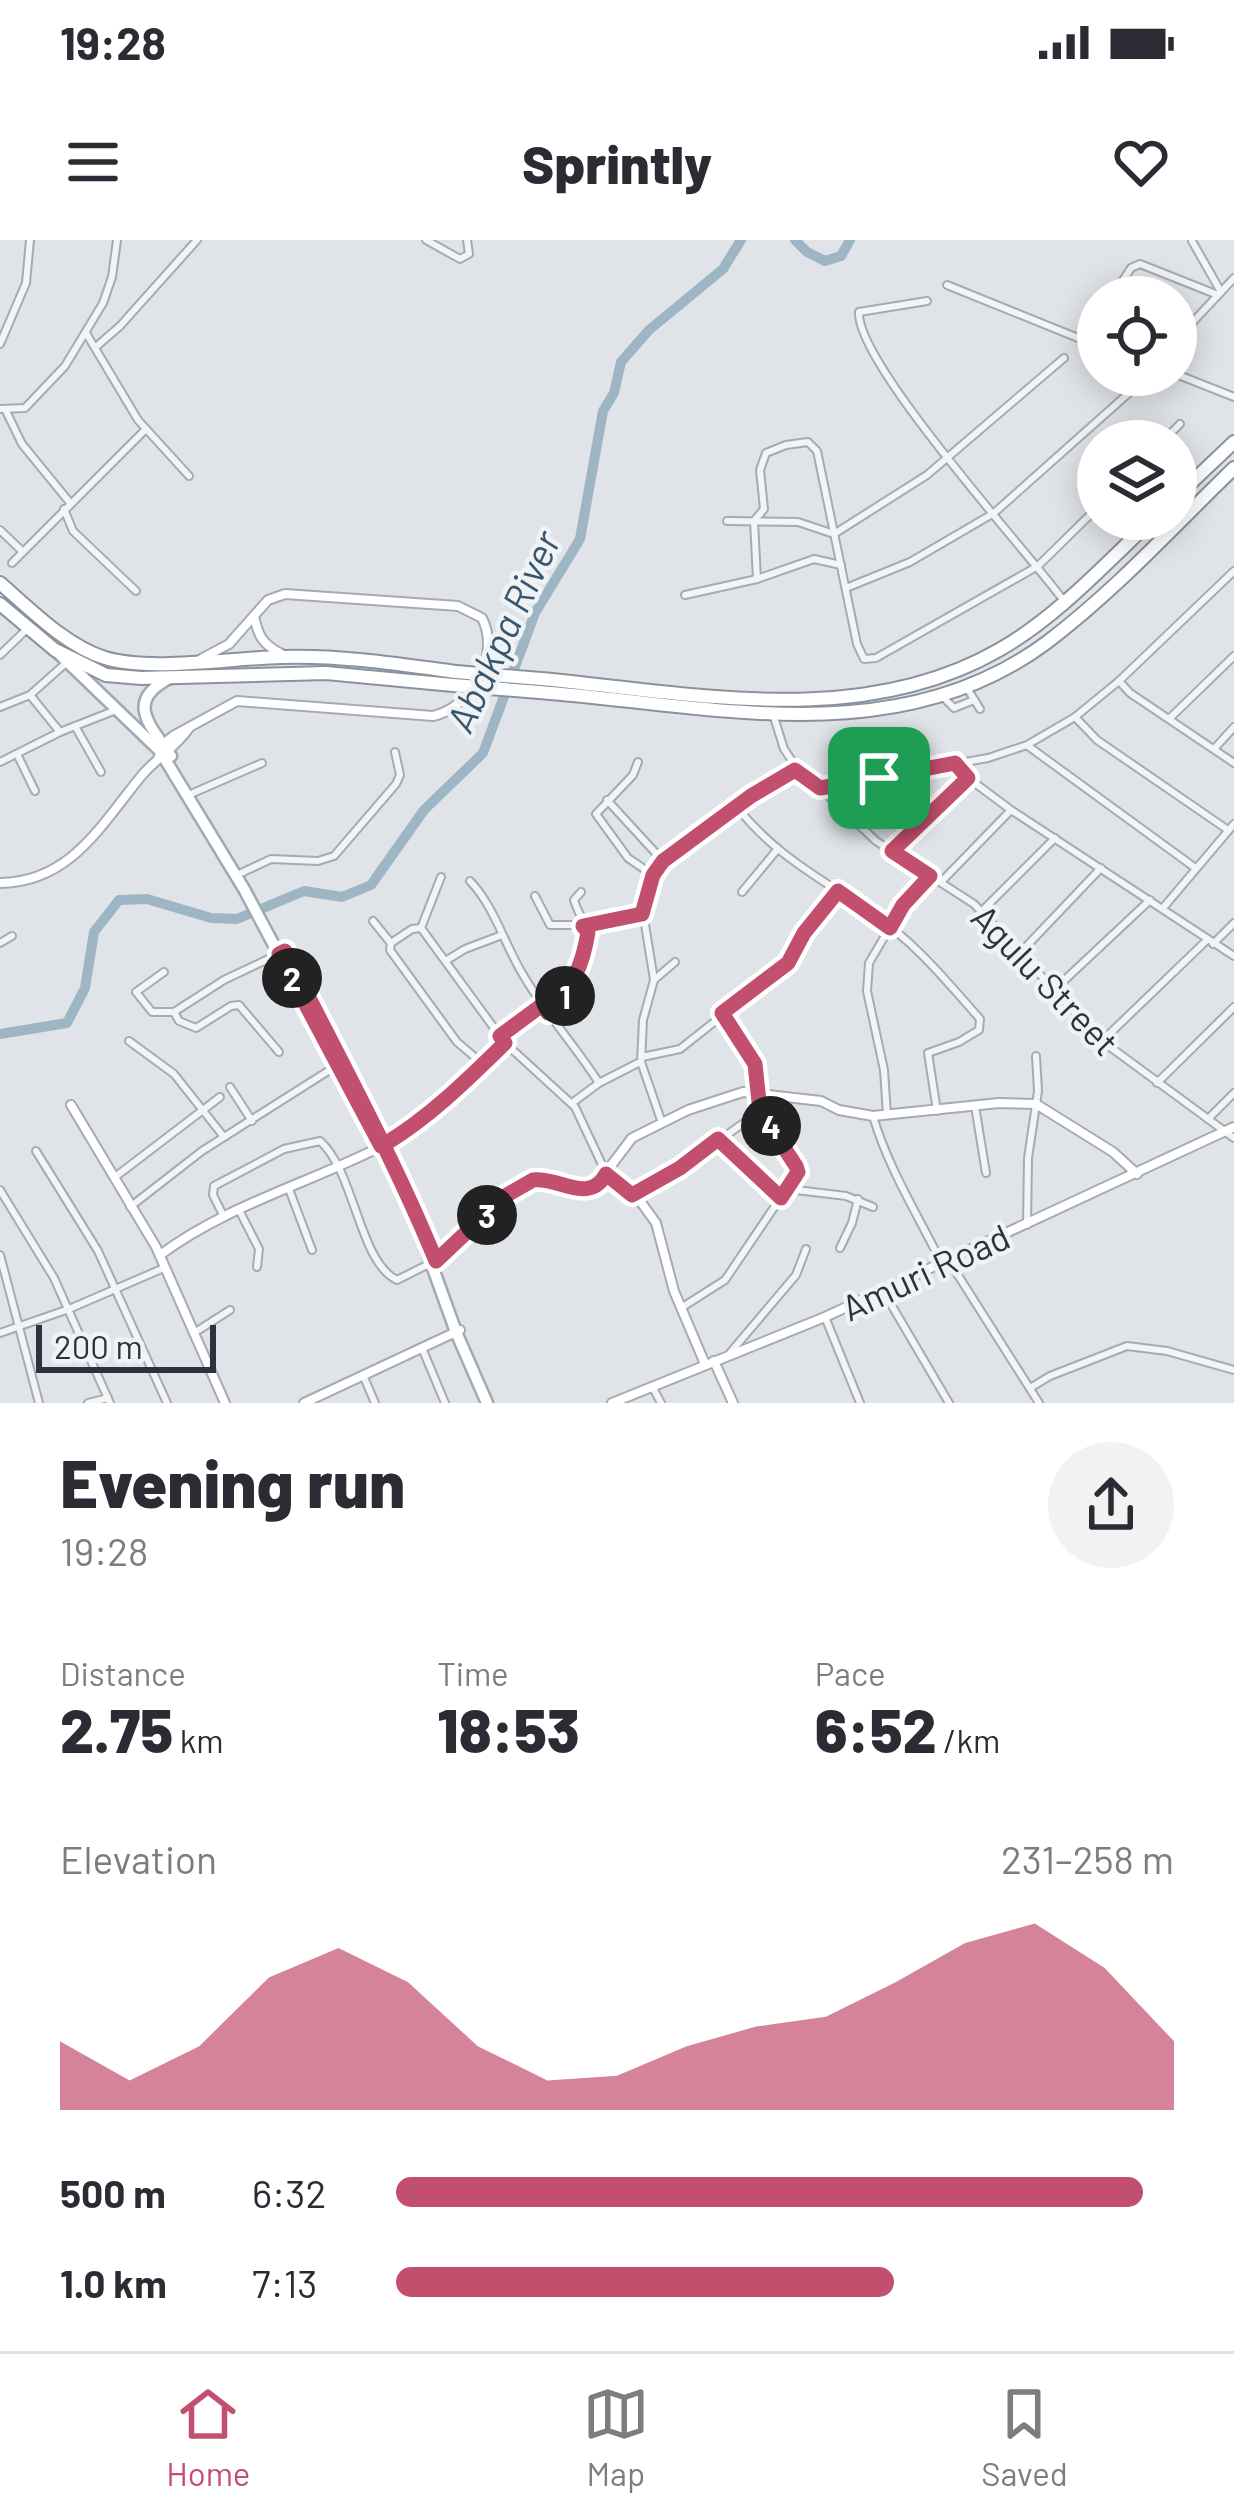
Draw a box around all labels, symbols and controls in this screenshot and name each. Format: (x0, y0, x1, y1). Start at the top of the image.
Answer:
text: 19:28 (60, 15, 166, 69)
icon: menu (60, 129, 126, 195)
icon: heart (1108, 129, 1174, 195)
text: Sprintly (522, 130, 712, 195)
map controls (1077, 276, 1197, 540)
button: locate (1077, 276, 1197, 396)
button: layers (1077, 420, 1197, 540)
water label: Abakpa River (435, 522, 570, 739)
pin (828, 727, 930, 829)
icon: arrive (846, 745, 912, 811)
street label: Agulu Street (964, 895, 1128, 1063)
pin: 2 (262, 948, 322, 1008)
text: 2 (283, 958, 301, 998)
pin: 1 (535, 966, 595, 1026)
text: 1 (559, 976, 571, 1016)
pin: 4 (741, 1096, 801, 1156)
text: 4 (761, 1106, 781, 1146)
pin: 3 (457, 1185, 517, 1245)
text: 3 (478, 1195, 496, 1235)
street label: Amuri Road (834, 1213, 1016, 1329)
scale bar (36, 1319, 216, 1372)
text: 200 m (54, 1326, 143, 1366)
text: Evening run (60, 1442, 405, 1521)
button: share (1048, 1442, 1174, 1568)
text: 19:28 (60, 1527, 148, 1574)
text: Distance (60, 1653, 186, 1693)
text: Time (437, 1653, 509, 1693)
text: Pace (815, 1653, 886, 1693)
text: 2.75 (60, 1693, 173, 1765)
text: 18:53 (437, 1693, 580, 1765)
text: 6:52 (815, 1693, 937, 1765)
text: km (173, 1720, 224, 1760)
text: /km (937, 1720, 1000, 1760)
text: Elevation (60, 1835, 217, 1882)
text: 231–258 m (1001, 1835, 1174, 1882)
text: 500 m (60, 2169, 166, 2216)
text: 6:32 (252, 2169, 326, 2216)
text: 1.0 km (60, 2259, 167, 2306)
text: 7:13 (252, 2259, 317, 2306)
tab: Home (166, 2381, 250, 2493)
tab: Map (583, 2381, 649, 2493)
tab: Saved (981, 2381, 1068, 2493)

